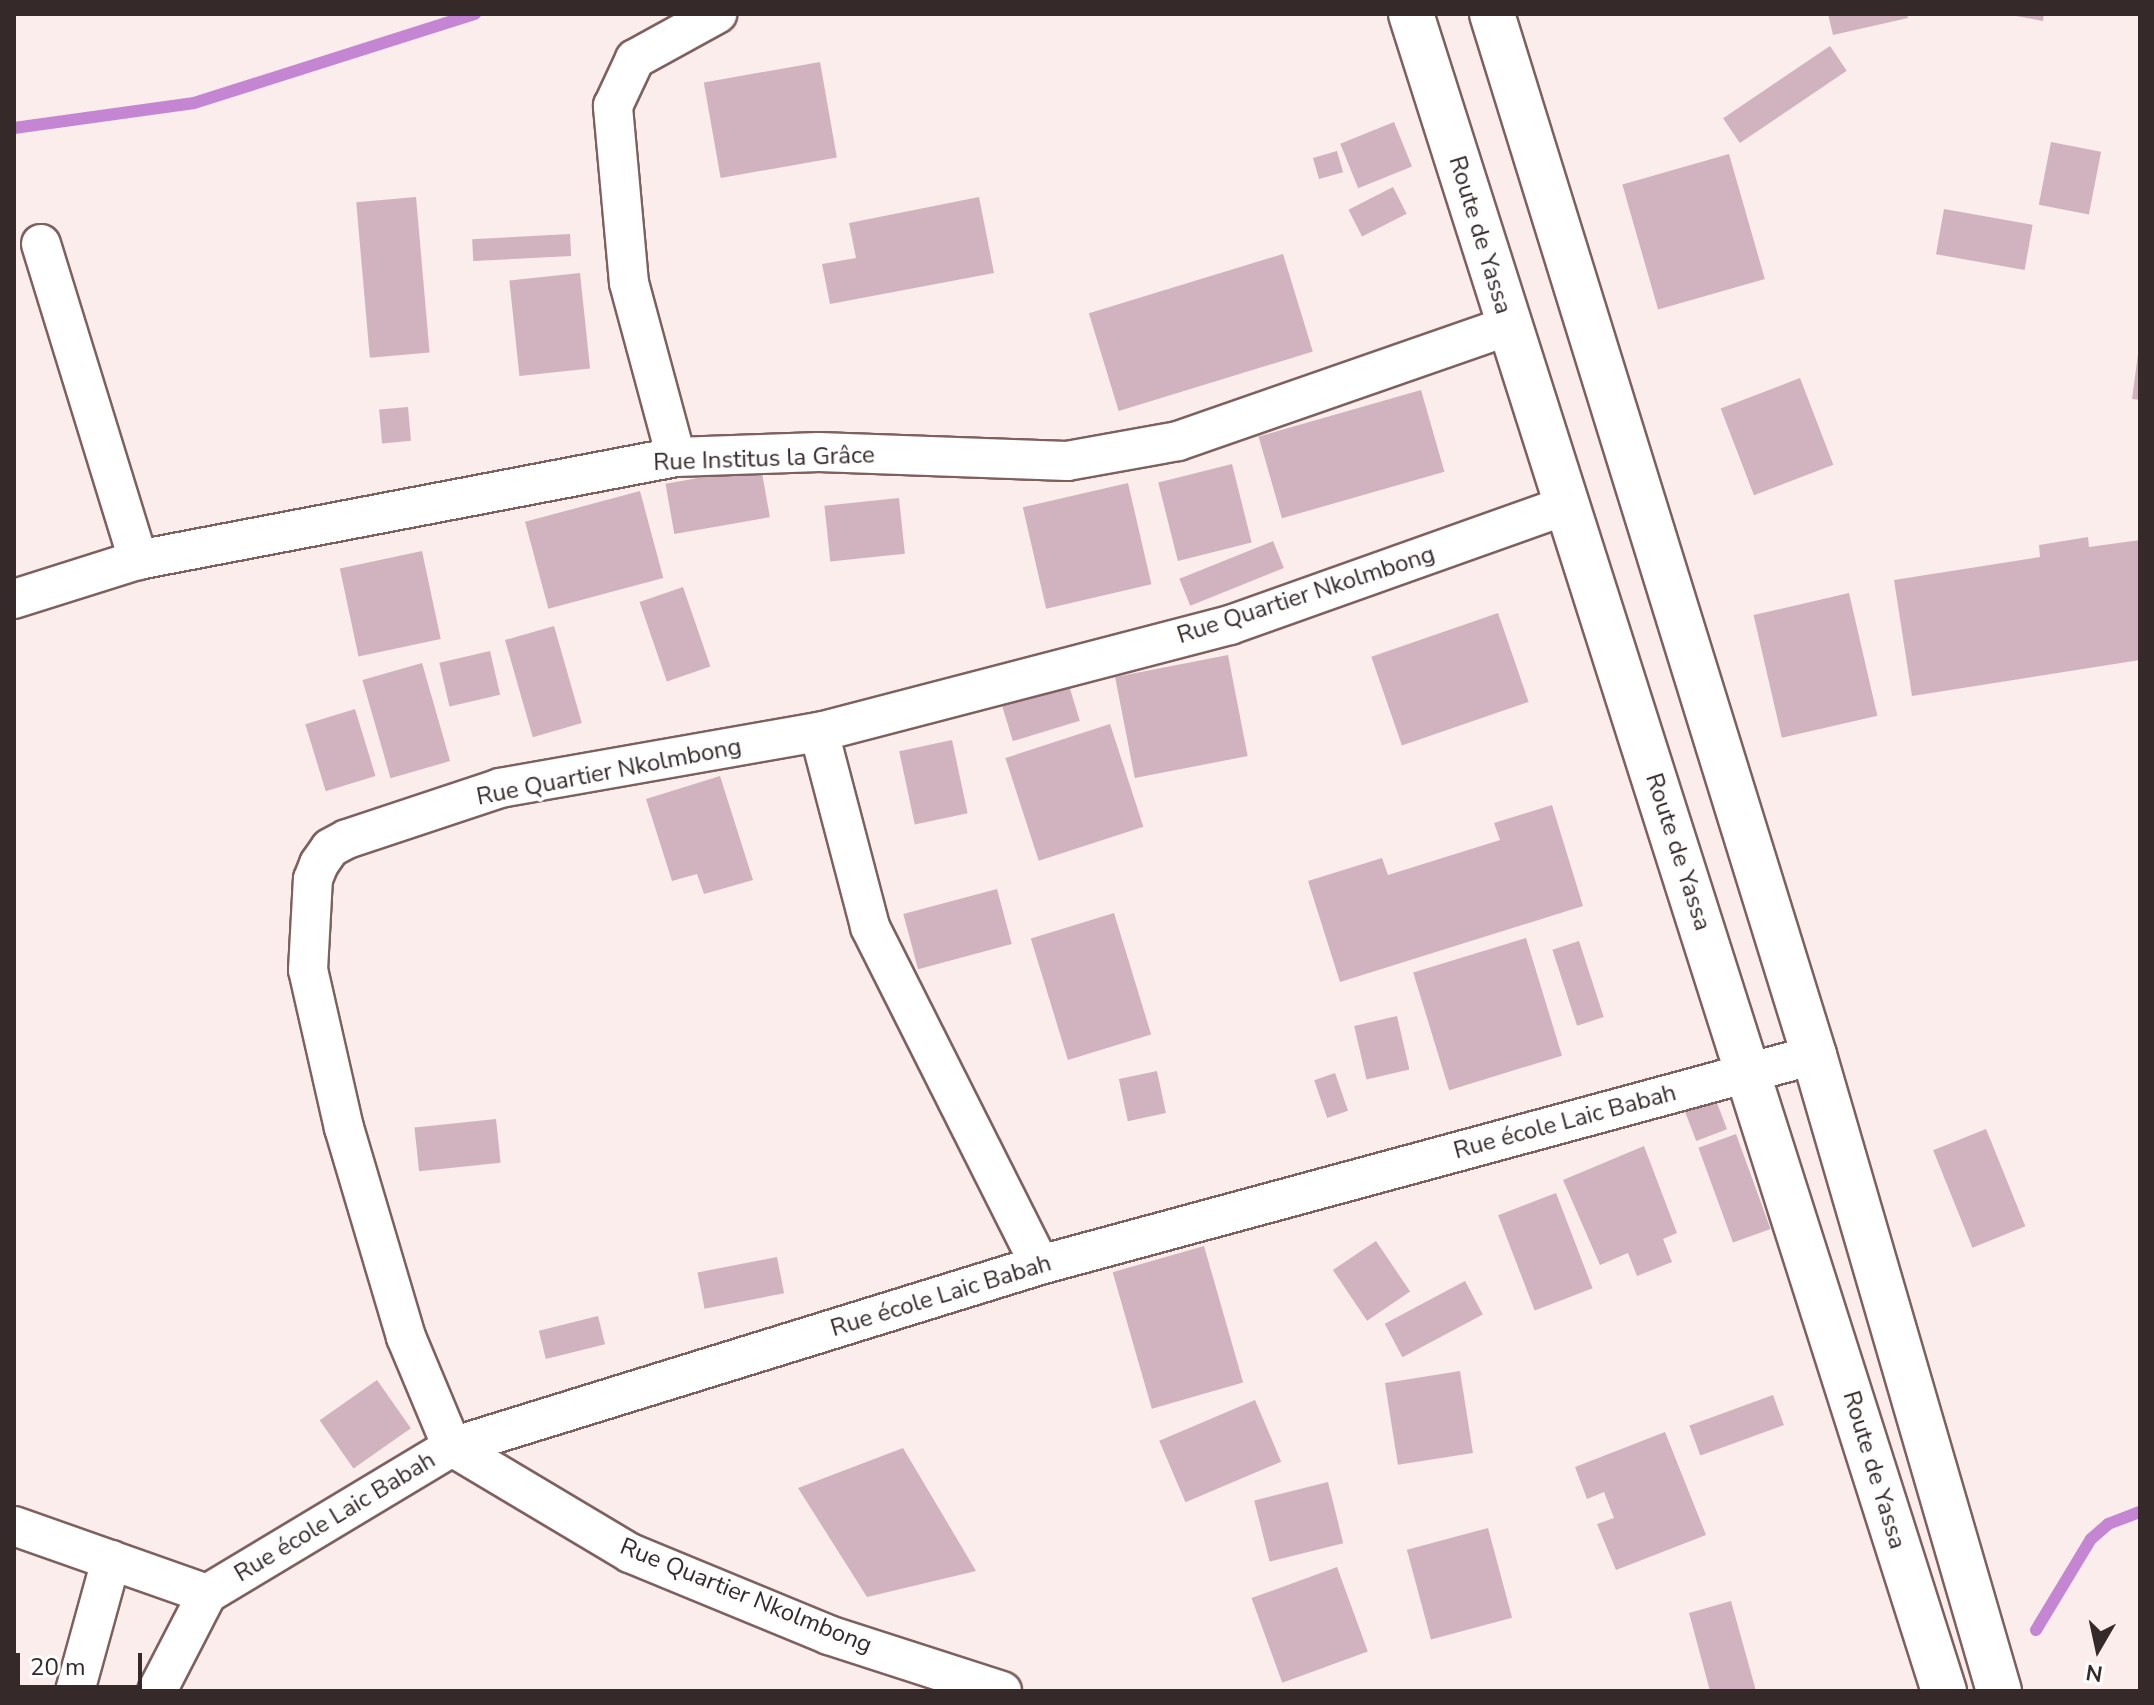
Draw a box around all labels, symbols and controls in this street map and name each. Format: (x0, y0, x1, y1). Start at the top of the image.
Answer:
street label: Route de Yassa (1442, 153, 1518, 317)
street label: Rue Institus la Grâce (653, 441, 875, 477)
street label: Rue Quartier Nkolmbong (1174, 540, 1438, 650)
street label: Rue Quartier Nkolmbong (474, 732, 744, 812)
street label: Route de Yassa (1639, 770, 1717, 934)
street label: Rue école Laic Babah (1451, 1078, 1679, 1166)
street label: Rue école Laic Babah (827, 1249, 1055, 1343)
street label: Route de Yassa (1836, 1388, 1912, 1552)
street label: Rue école Laic Babah (229, 1446, 441, 1588)
street label: Rue Quartier Nkolmbong (616, 1532, 876, 1660)
north arrow (2058, 1609, 2138, 1689)
scale bar (20, 1637, 146, 1687)
text: 20 m (30, 1651, 86, 1683)
text: N (2084, 1657, 2105, 1689)

